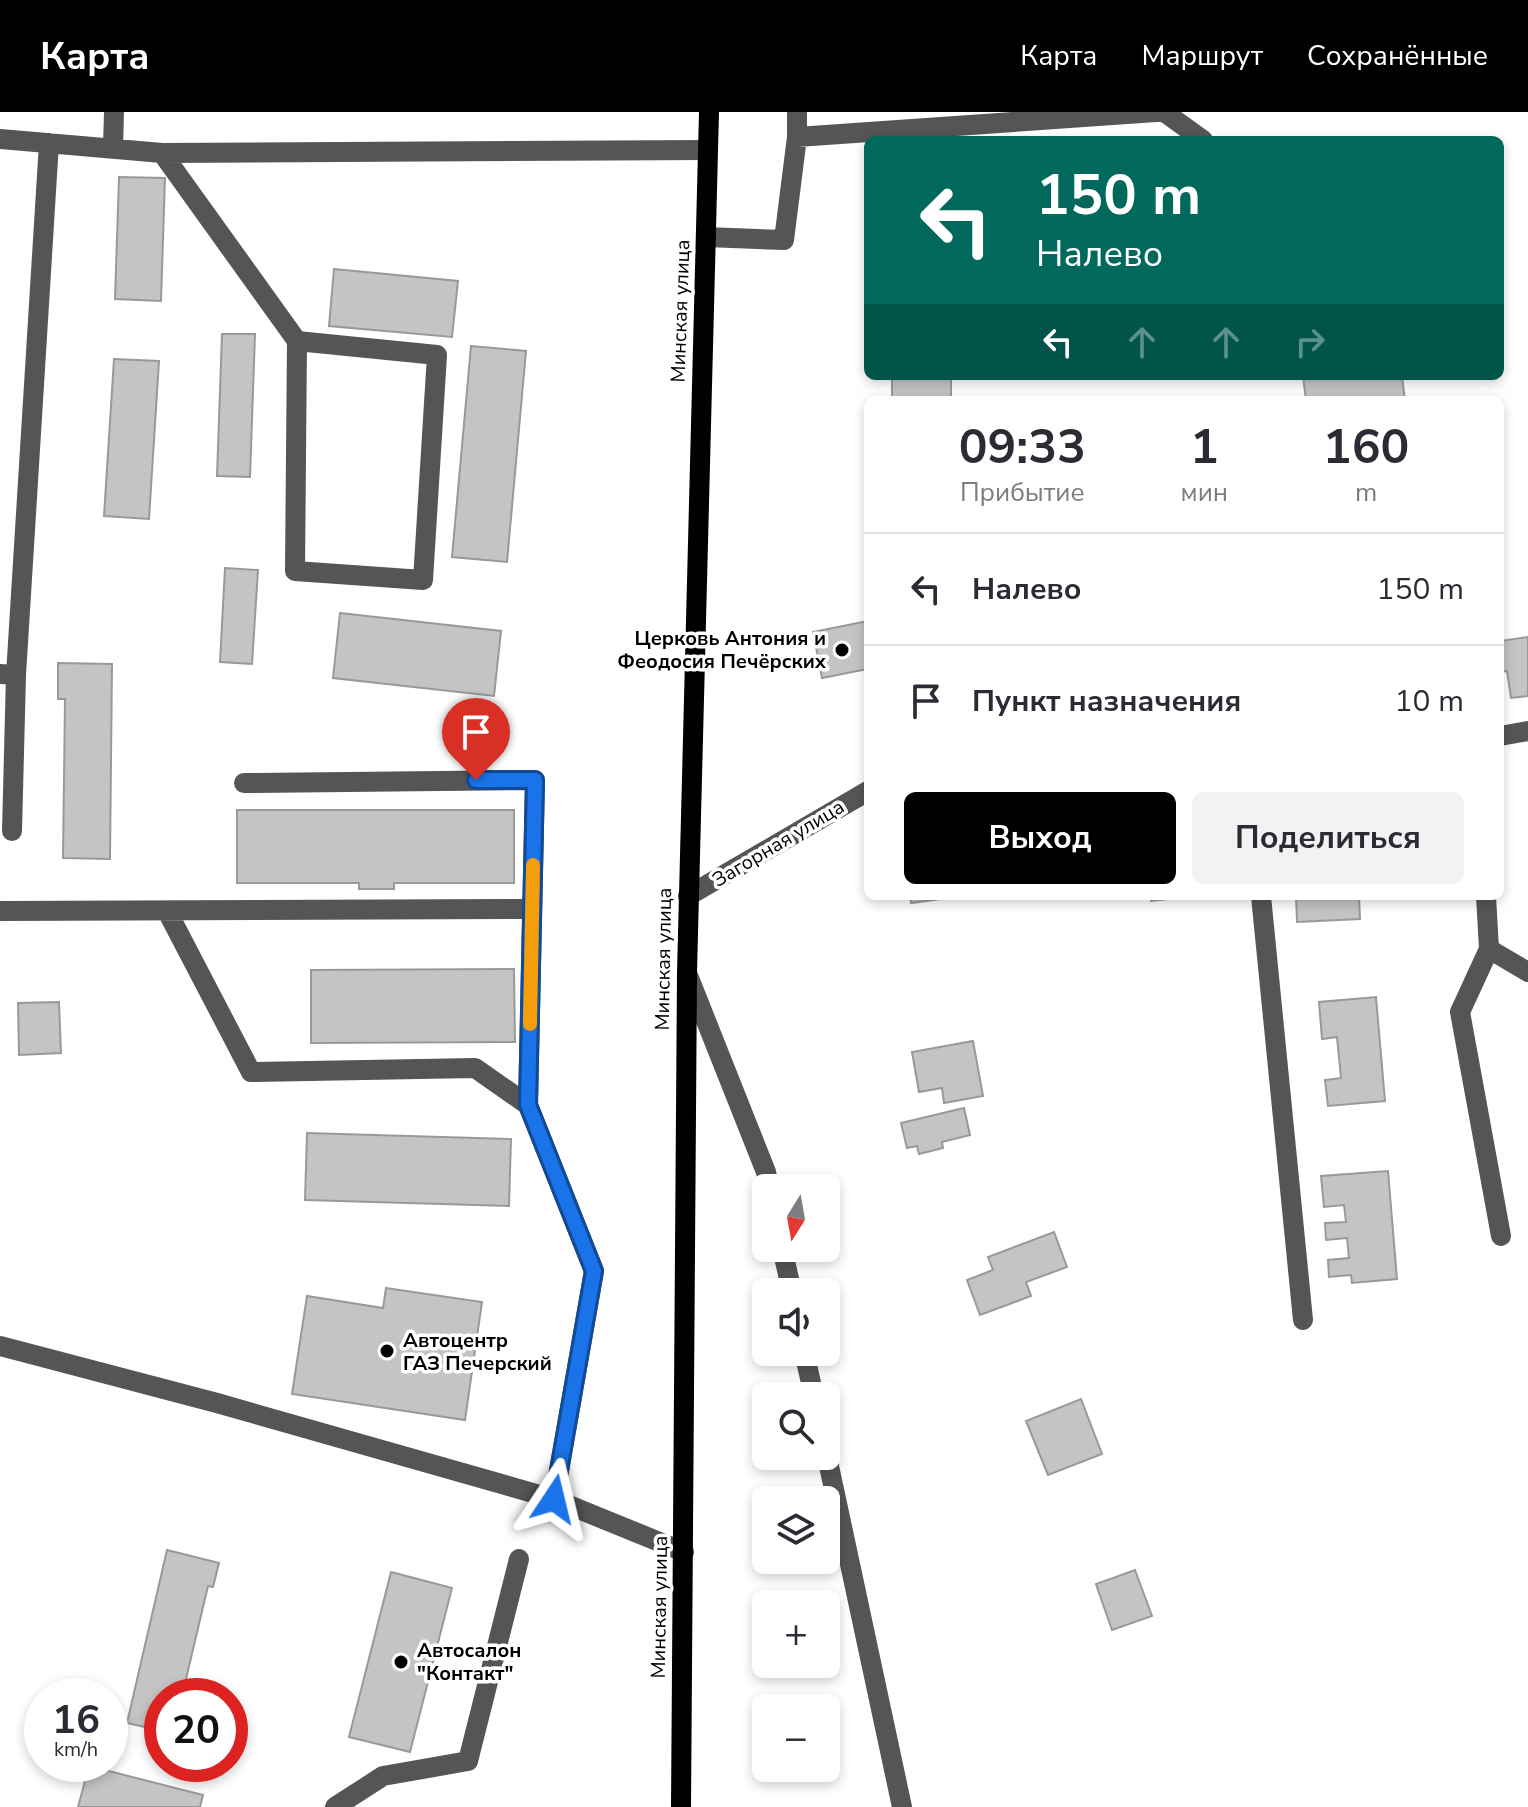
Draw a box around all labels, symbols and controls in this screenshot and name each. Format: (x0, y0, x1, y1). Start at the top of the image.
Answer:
text: Карта (40, 31, 150, 82)
text: Карта (1020, 37, 1097, 75)
text: Маршрут (1141, 37, 1263, 75)
text: Сохранённые (1307, 37, 1488, 75)
text: 150 m (1036, 157, 1201, 234)
icon: left (904, 168, 1008, 272)
text: Налево (1036, 230, 1163, 279)
street label: Минская улица (665, 239, 696, 383)
icon: left (1036, 320, 1080, 364)
icon: ahead (1120, 320, 1164, 364)
icon: ahead (1204, 320, 1248, 364)
icon: right (1288, 320, 1332, 364)
text: 09:33 (959, 414, 1086, 480)
text: 1 (1190, 414, 1219, 480)
text: 160 (1323, 414, 1409, 480)
text: Прибытие (960, 475, 1085, 510)
text: мин (1181, 475, 1228, 510)
text: m (1355, 475, 1377, 510)
icon: left (904, 567, 948, 611)
text: Налево (972, 569, 1081, 610)
text: 150 m (1377, 569, 1464, 610)
place label: Церковь Антония и Феодосия Печёрских (617, 625, 827, 675)
marker: Церковь Антония и Феодосия Печёрских (833, 641, 851, 659)
icon: arrive (904, 679, 948, 723)
text: Пункт назначения (972, 681, 1241, 722)
text: 10 m (1395, 681, 1464, 722)
pin (442, 698, 510, 780)
icon: arrive (454, 710, 498, 754)
button: Выход (904, 792, 1176, 884)
button: Поделиться (1192, 792, 1464, 884)
street label: Загорная улица (707, 793, 849, 894)
street label: Минская улица (649, 887, 678, 1031)
north arrow (752, 1174, 840, 1262)
map controls (752, 1174, 840, 1782)
button: sound (752, 1278, 840, 1366)
place label: Автоцентр ГАЗ Печерский (403, 1327, 552, 1377)
marker: Автоцентр ГАЗ Печерский (378, 1342, 396, 1360)
button: search (752, 1382, 840, 1470)
position arrow (512, 1457, 596, 1541)
button: layers (752, 1486, 840, 1574)
street label: Минская улица (645, 1535, 674, 1679)
button: + (752, 1590, 840, 1678)
place label: Автосалон "Контакт" (417, 1637, 521, 1687)
marker: Автосалон "Контакт" (392, 1653, 410, 1671)
speed limit sign: 20 (144, 1678, 248, 1782)
text: 16 (52, 1693, 100, 1747)
button: − (752, 1694, 840, 1782)
text: km/h (54, 1736, 98, 1763)

